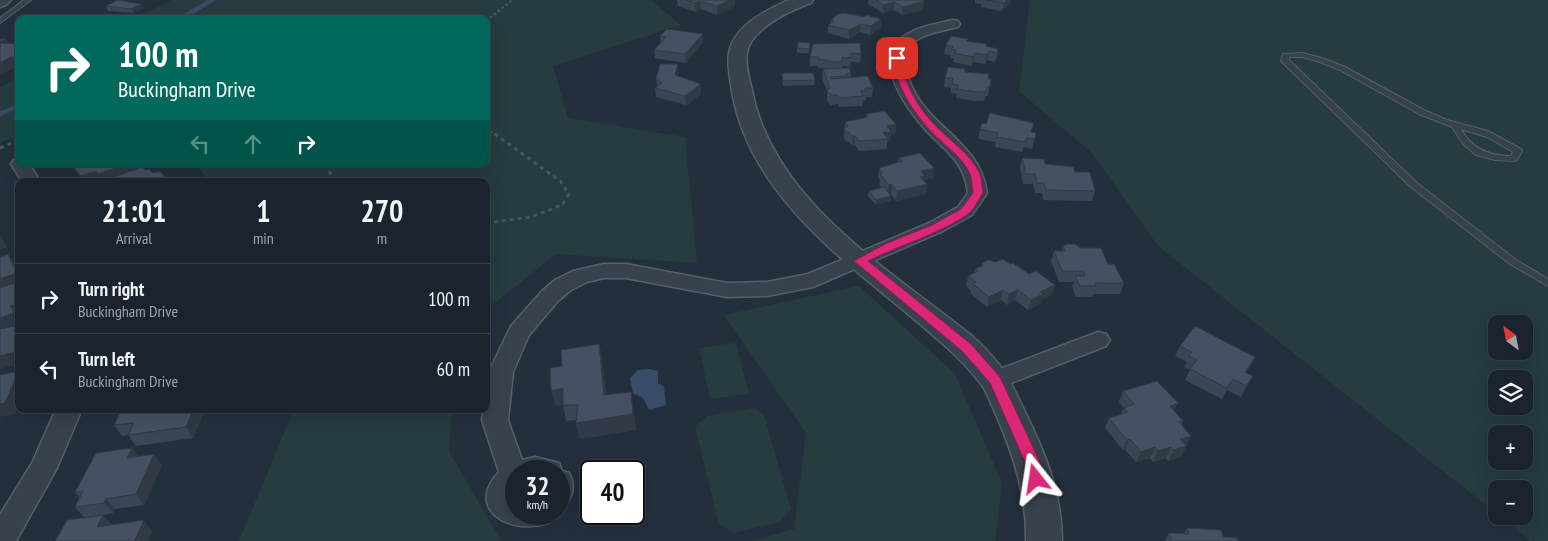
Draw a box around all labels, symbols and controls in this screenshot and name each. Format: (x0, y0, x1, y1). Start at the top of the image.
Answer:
text: 100 m (118, 31, 199, 77)
icon: right (35, 35, 100, 100)
pin (876, 37, 918, 79)
icon: arrive (883, 44, 911, 72)
text: Buckingham Drive (118, 75, 256, 103)
icon: left (186, 130, 214, 158)
icon: ahead (239, 130, 267, 158)
icon: right (292, 130, 320, 158)
text: 21:01 (102, 191, 166, 230)
text: 1 (256, 191, 271, 230)
text: 270 (360, 191, 403, 230)
text: Arrival (116, 228, 152, 248)
text: min (253, 228, 274, 248)
text: m (377, 228, 387, 248)
text: Turn right (78, 277, 144, 301)
icon: right (35, 285, 63, 313)
text: 100 m (428, 287, 470, 311)
text: Buckingham Drive (78, 301, 178, 321)
north arrow (1488, 315, 1532, 360)
map controls (1488, 315, 1533, 525)
text: Turn left (78, 347, 135, 371)
icon: left (35, 355, 63, 383)
text: 60 m (437, 357, 470, 381)
button: layers (1488, 370, 1533, 415)
text: Buckingham Drive (78, 371, 178, 391)
button: + (1488, 425, 1533, 470)
position arrow (1009, 452, 1061, 504)
speed limit sign: 40 (580, 460, 645, 525)
text: 32 (526, 470, 549, 502)
button: − (1488, 480, 1533, 525)
text: km/h (527, 497, 548, 512)

